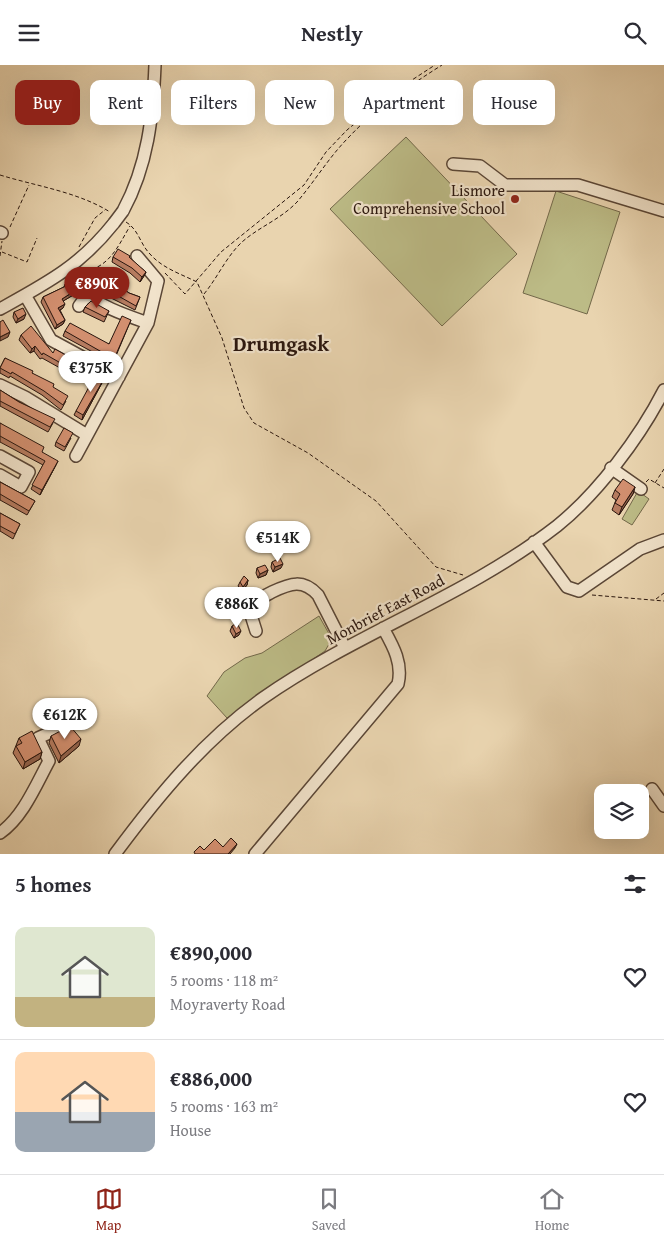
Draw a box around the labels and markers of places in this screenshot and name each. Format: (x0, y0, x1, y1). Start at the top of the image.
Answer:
place label: Lismore Comprehensive School (353, 178, 506, 220)
marker: Lismore Comprehensive School (509, 193, 521, 205)
pin: €890K (62, 267, 132, 309)
pin: €375K (56, 351, 126, 393)
pin: €514K (243, 521, 313, 563)
pin: €886K (202, 587, 272, 629)
pin: €612K (30, 697, 100, 740)

